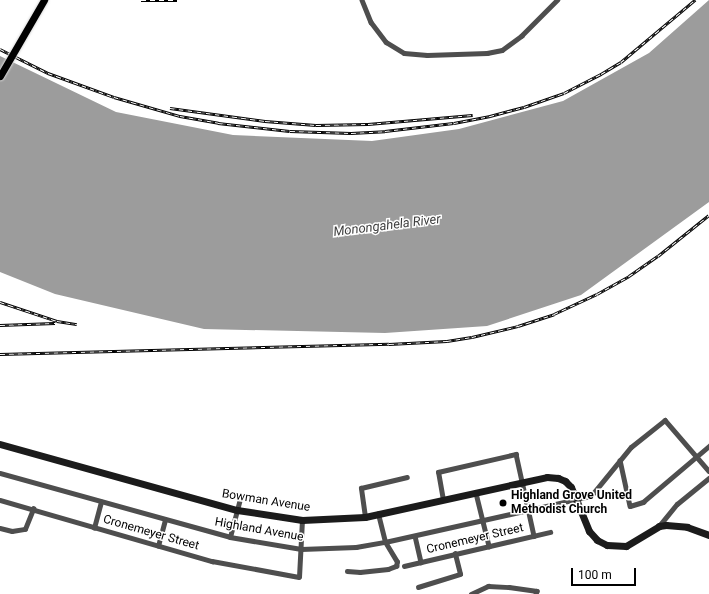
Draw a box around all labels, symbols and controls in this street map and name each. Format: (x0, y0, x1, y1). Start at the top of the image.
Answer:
water label: Monongahela River (333, 212, 441, 240)
street label: Bowman Avenue (221, 487, 311, 515)
place label: Highland Grove United Methodist Church (511, 489, 632, 517)
marker: Highland Grove United Methodist Church (498, 498, 508, 508)
street label: Cronemeyer Street (101, 512, 201, 554)
street label: Highland Avenue (213, 515, 305, 545)
street label: Cronemeyer Street (425, 521, 525, 557)
scale bar (573, 560, 638, 586)
text: 100 m (578, 568, 612, 582)

